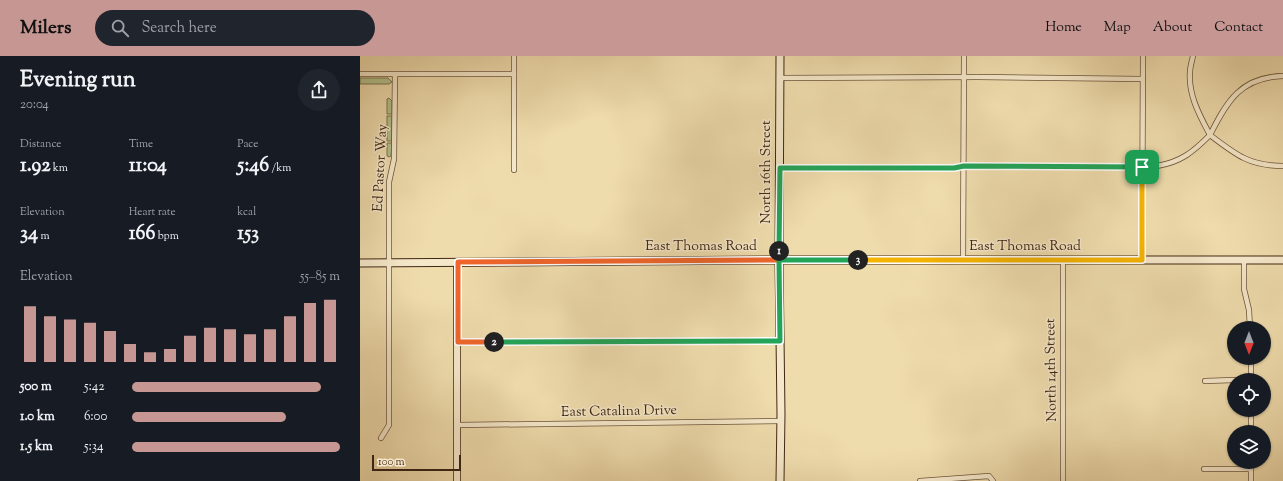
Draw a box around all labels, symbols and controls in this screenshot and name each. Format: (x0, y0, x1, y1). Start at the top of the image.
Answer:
search box (95, 10, 375, 46)
text: Milers (20, 15, 71, 42)
icon: search (109, 17, 131, 39)
text: Search here (141, 18, 217, 39)
text: Home (1045, 18, 1082, 38)
text: Map (1104, 18, 1131, 38)
text: About (1153, 18, 1192, 38)
text: Contact (1214, 18, 1263, 38)
text: Evening run (20, 65, 136, 97)
button: share (298, 69, 340, 111)
text: 20:04 (20, 96, 49, 114)
street label: North 16th Street (757, 120, 777, 224)
street label: Ed Pastor Way (369, 124, 393, 212)
text: Distance (20, 136, 61, 152)
text: Time (129, 136, 153, 152)
text: Pace (237, 136, 258, 152)
pin (1125, 150, 1159, 184)
text: 1.92 (20, 152, 51, 181)
text: 11:04 (129, 152, 167, 181)
text: 5:46 (237, 152, 269, 181)
icon: arrive (1131, 156, 1153, 178)
text: km (51, 160, 68, 176)
text: /km (269, 160, 291, 176)
text: Elevation (20, 204, 65, 220)
text: Heart rate (129, 204, 176, 220)
text: kcal (237, 204, 256, 220)
text: 34 (20, 220, 38, 249)
text: 166 (129, 220, 155, 249)
text: 153 (237, 220, 259, 249)
text: m (38, 228, 50, 244)
text: bpm (155, 228, 179, 244)
street label: East Thomas Road (645, 237, 757, 257)
street label: East Thomas Road (969, 237, 1081, 257)
pin: 1 (769, 241, 789, 261)
text: 1 (777, 243, 781, 259)
pin: 3 (848, 250, 868, 270)
text: 3 (856, 252, 860, 268)
text: Elevation (20, 268, 73, 286)
text: 55–85 m (300, 268, 340, 286)
street label: North 14th Street (1041, 318, 1063, 422)
north arrow (1227, 321, 1271, 365)
map controls (1227, 321, 1271, 469)
pin: 2 (484, 332, 504, 352)
text: 2 (491, 334, 497, 350)
button: locate (1227, 373, 1271, 417)
text: 500 m (20, 378, 52, 396)
text: 5:42 (84, 378, 104, 396)
street label: East Catalina Drive (561, 401, 677, 423)
text: 1.0 km (20, 408, 55, 426)
text: 6:00 (84, 408, 107, 426)
button: layers (1227, 425, 1271, 469)
text: 1.5 km (20, 438, 53, 456)
text: 5:34 (84, 438, 104, 456)
scale bar (372, 453, 461, 472)
text: 100 m (378, 454, 405, 470)

